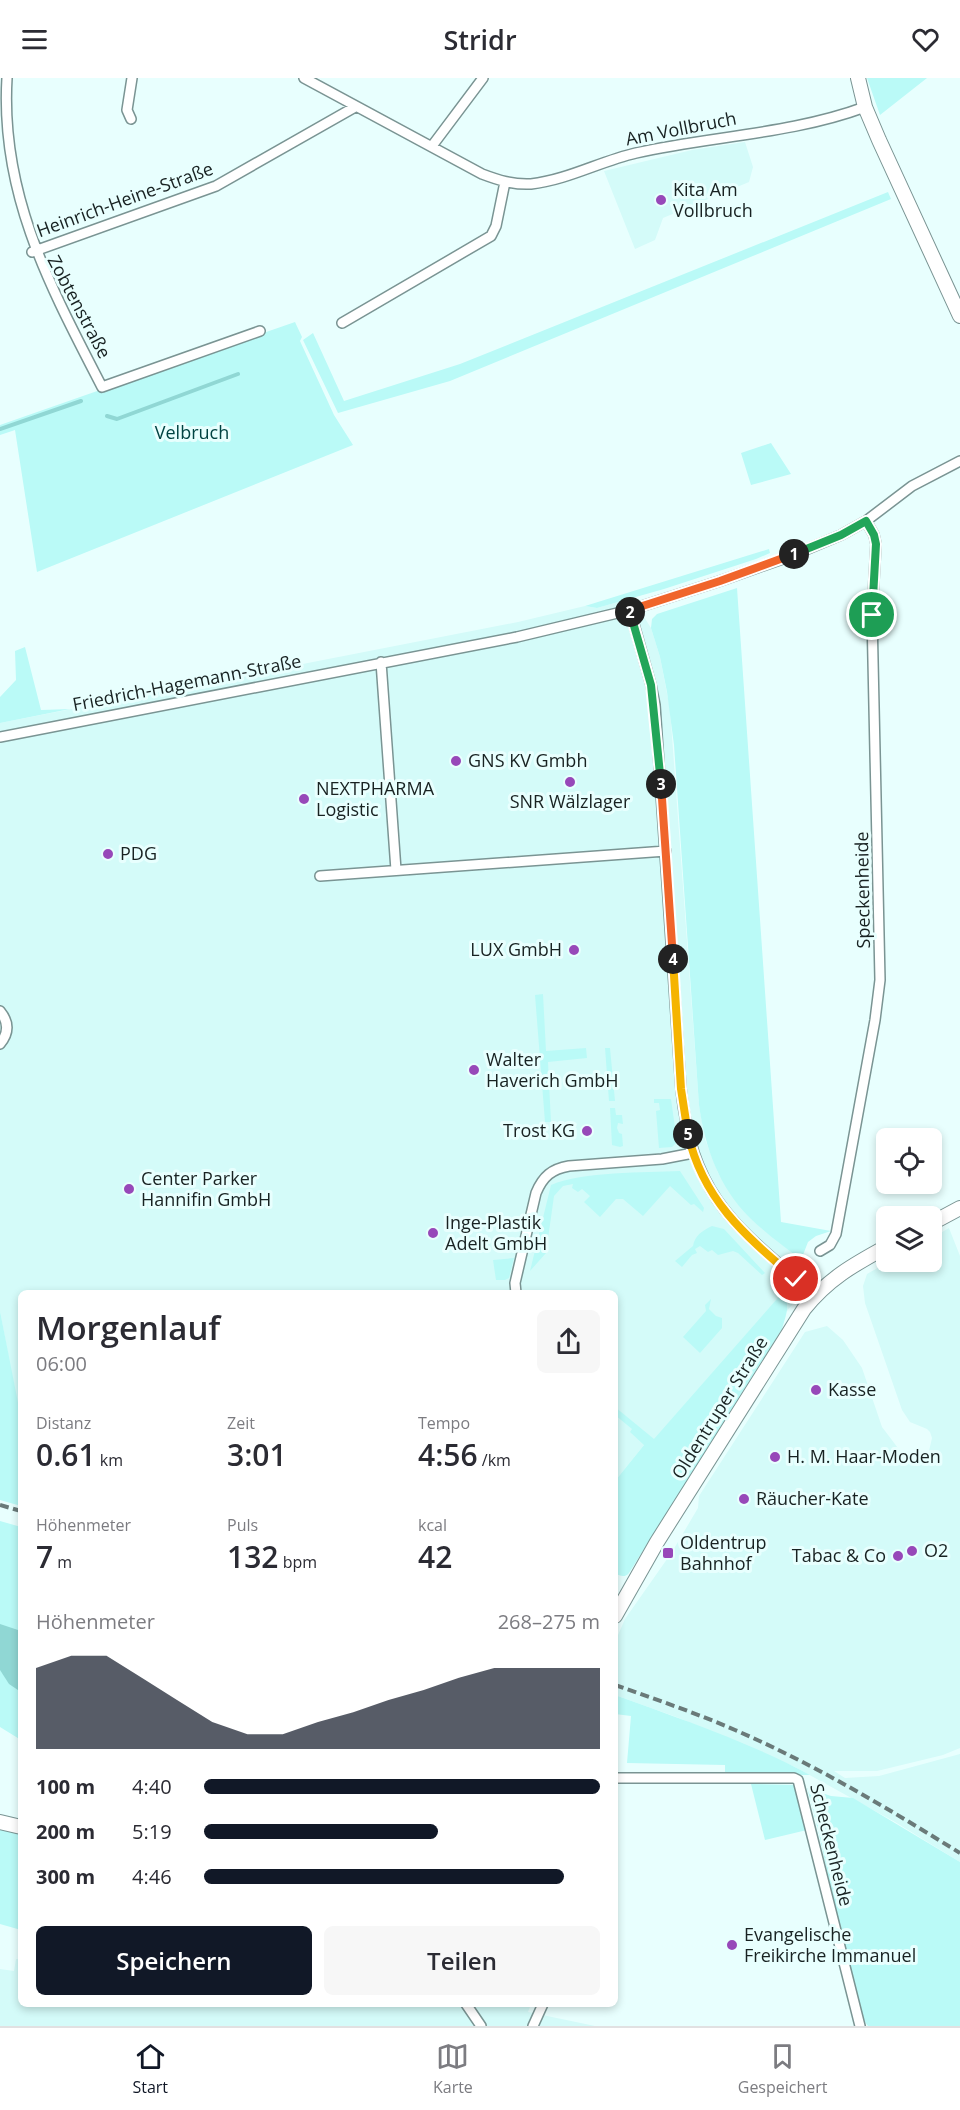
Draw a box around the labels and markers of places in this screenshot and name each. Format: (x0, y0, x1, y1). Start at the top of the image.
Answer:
place label: Kita Am Vollbruch (673, 177, 753, 222)
marker: Kita Am Vollbruch (654, 193, 668, 207)
pin: 1 (779, 539, 809, 569)
pin (846, 589, 897, 640)
pin: 2 (615, 597, 645, 627)
place label: GNS KV Gmbh (468, 748, 587, 772)
marker: GNS KV Gmbh (449, 754, 463, 768)
pin: 3 (646, 769, 676, 799)
marker: SNR Wälzlager (563, 775, 577, 789)
place label: NEXTPHARMA Logistic (316, 776, 435, 821)
place label: SNR Wälzlager (510, 789, 631, 813)
marker: NEXTPHARMA Logistic (297, 792, 311, 806)
place label: PDG (120, 841, 157, 865)
marker: PDG (101, 847, 115, 861)
place label: LUX GmbH (470, 937, 562, 961)
marker: LUX GmbH (567, 943, 581, 957)
pin: 4 (658, 944, 688, 974)
place label: Walter Haverich GmbH (486, 1047, 619, 1092)
marker: Walter Haverich GmbH (467, 1063, 481, 1077)
place label: Trost KG (503, 1118, 575, 1142)
pin: 5 (673, 1119, 703, 1149)
marker: Trost KG (580, 1124, 594, 1138)
place label: Center Parker Hannifin GmbH (141, 1166, 271, 1211)
marker: Center Parker Hannifin GmbH (122, 1182, 136, 1196)
place label: Inge-Plastik Adelt GmbH (445, 1210, 547, 1255)
marker: Inge-Plastik Adelt GmbH (426, 1226, 440, 1240)
pin (770, 1253, 821, 1304)
place label: Kasse (828, 1377, 876, 1401)
marker: Kasse (809, 1383, 823, 1397)
place label: H. M. Haar-Moden (787, 1444, 941, 1468)
marker: H. M. Haar-Moden (768, 1450, 782, 1464)
place label: Räucher-Kate (756, 1486, 869, 1510)
marker: Räucher-Kate (737, 1492, 751, 1506)
place label: Oldentrup Bahnhof (680, 1530, 767, 1575)
place label: O2 (924, 1538, 948, 1562)
place label: Tabac & Co (792, 1543, 886, 1567)
marker: O2 (905, 1544, 919, 1558)
marker: Oldentrup Bahnhof (661, 1546, 675, 1560)
marker: Tabac & Co (891, 1549, 905, 1563)
place label: Evangelische Freikirche Immanuel (744, 1922, 916, 1967)
marker: Evangelische Freikirche Immanuel (725, 1938, 739, 1952)

